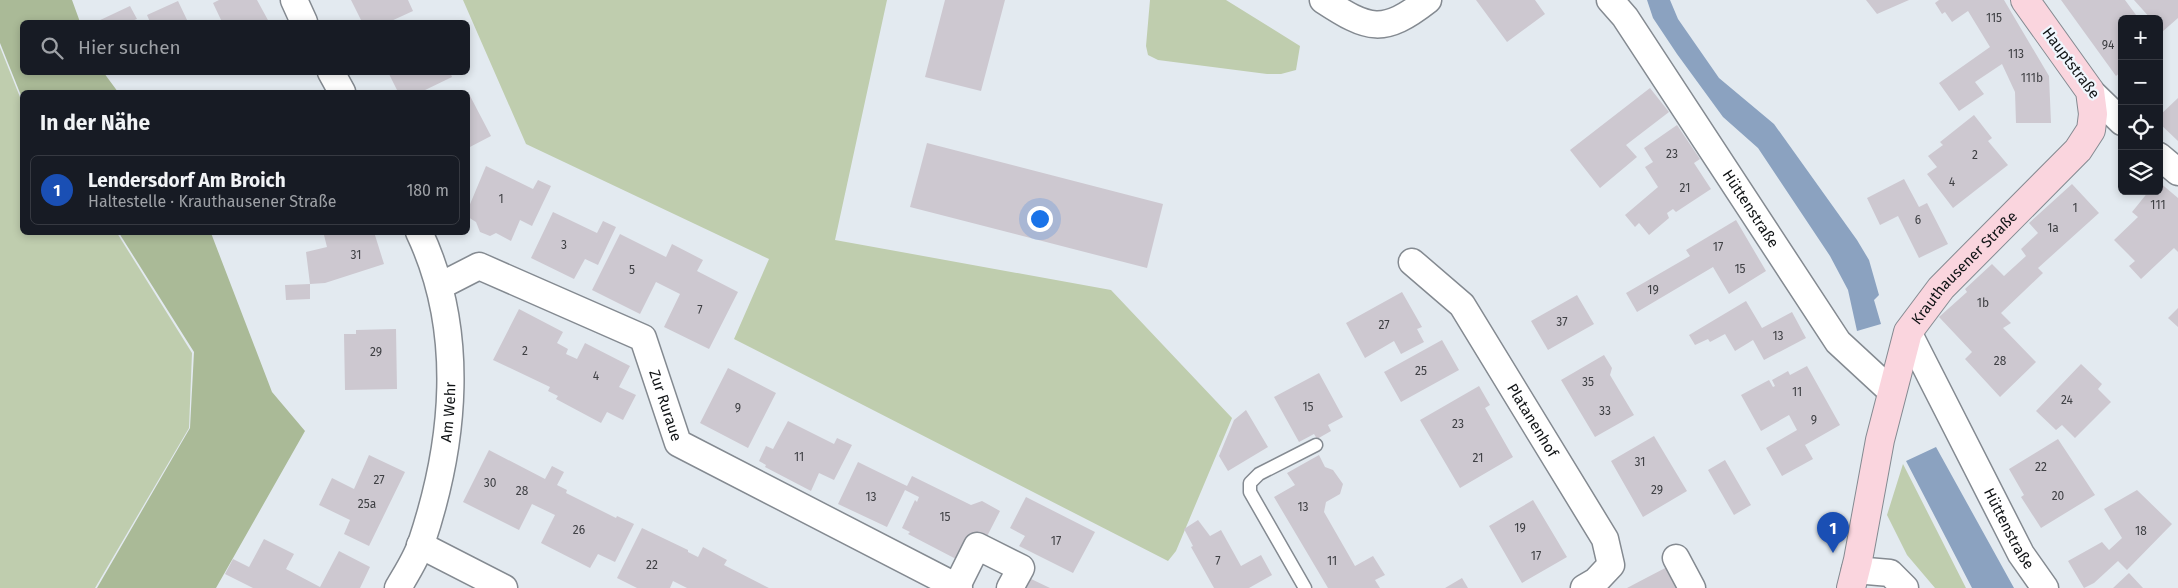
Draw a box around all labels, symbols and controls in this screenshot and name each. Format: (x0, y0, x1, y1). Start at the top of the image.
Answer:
house number: 115 (1986, 11, 2002, 25)
map controls (2118, 15, 2163, 195)
button: + (2118, 15, 2163, 60)
search box (20, 20, 470, 75)
street label: Hauptstraße (2038, 24, 2104, 102)
icon: search (38, 34, 66, 62)
text: Hier suchen (78, 36, 181, 59)
house number: 94 (2102, 38, 2115, 52)
house number: 113 (2008, 47, 2024, 61)
button: − (2118, 60, 2163, 105)
house number: 111b (2021, 71, 2043, 85)
button: locate (2118, 105, 2163, 150)
text: In der Nähe (40, 110, 150, 136)
house number: 23 (1666, 147, 1678, 161)
house number: 2 (1972, 148, 1978, 162)
button: layers (2118, 150, 2163, 195)
street label: Hüttenstraße (1719, 166, 1783, 251)
text: Lendersdorf Am Broich (88, 169, 286, 192)
house number: 4 (1949, 175, 1956, 189)
text: 1 (53, 181, 61, 200)
text: 180 m (406, 181, 449, 200)
house number: 21 (1680, 181, 1690, 195)
text: Haltestelle · Krauthausener Straße (88, 192, 336, 211)
house number: 1 (498, 192, 504, 206)
house number: 111 (2150, 198, 2166, 212)
house number: 1 (2072, 201, 2078, 215)
your location (1027, 206, 1053, 232)
street label: Krauthausener Straße (1908, 207, 2021, 328)
house number: 6 (1915, 213, 1921, 227)
house number: 1a (2047, 221, 2059, 235)
house number: 3 (561, 238, 567, 252)
house number: 17 (1713, 240, 1723, 254)
house number: 31 (351, 248, 361, 262)
house number: 15 (1734, 262, 1746, 276)
house number: 5 (629, 263, 635, 277)
house number: 19 (1647, 283, 1659, 297)
house number: 1b (1977, 296, 1989, 310)
house number: 7 (697, 303, 703, 317)
house number: 37 (1556, 315, 1568, 329)
house number: 27 (1378, 318, 1390, 332)
house number: 13 (1772, 329, 1784, 343)
house number: 2 (522, 344, 528, 358)
house number: 29 (370, 345, 382, 359)
house number: 28 (1994, 354, 2007, 368)
house number: 25 (1415, 364, 1427, 378)
street label: Zur Ruraue (645, 367, 686, 443)
house number: 4 (593, 369, 600, 383)
house number: 35 (1582, 375, 1594, 389)
street label: Platanenhof (1503, 380, 1562, 461)
street label: Am Wehr (437, 381, 459, 443)
house number: 11 (1792, 385, 1802, 399)
house number: 24 (2061, 393, 2074, 407)
house number: 15 (1302, 400, 1314, 414)
house number: 9 (735, 401, 741, 415)
house number: 33 (1599, 404, 1611, 418)
house number: 9 (1811, 413, 1817, 427)
house number: 23 (1452, 417, 1464, 431)
house number: 11 (794, 450, 804, 464)
house number: 21 (1473, 451, 1483, 465)
house number: 31 (1635, 455, 1645, 469)
house number: 22 (2035, 460, 2047, 474)
house number: 27 (373, 473, 385, 487)
house number: 30 (484, 476, 497, 490)
house number: 29 (1651, 483, 1663, 497)
house number: 28 (516, 484, 529, 498)
street label: Hüttenstraße (1980, 485, 2038, 573)
house number: 20 (2052, 489, 2065, 503)
house number: 13 (865, 490, 877, 504)
house number: 25a (358, 497, 376, 511)
house number: 13 (1297, 500, 1309, 514)
house number: 15 (939, 510, 951, 524)
pin: 1 (1817, 512, 1849, 553)
house number: 19 (1514, 521, 1526, 535)
house number: 26 (573, 523, 585, 537)
house number: 18 (2135, 524, 2147, 538)
house number: 17 (1051, 534, 1061, 548)
house number: 17 (1531, 549, 1541, 563)
house number: 7 (1215, 554, 1221, 568)
house number: 11 (1327, 554, 1337, 568)
house number: 22 (646, 558, 658, 572)

